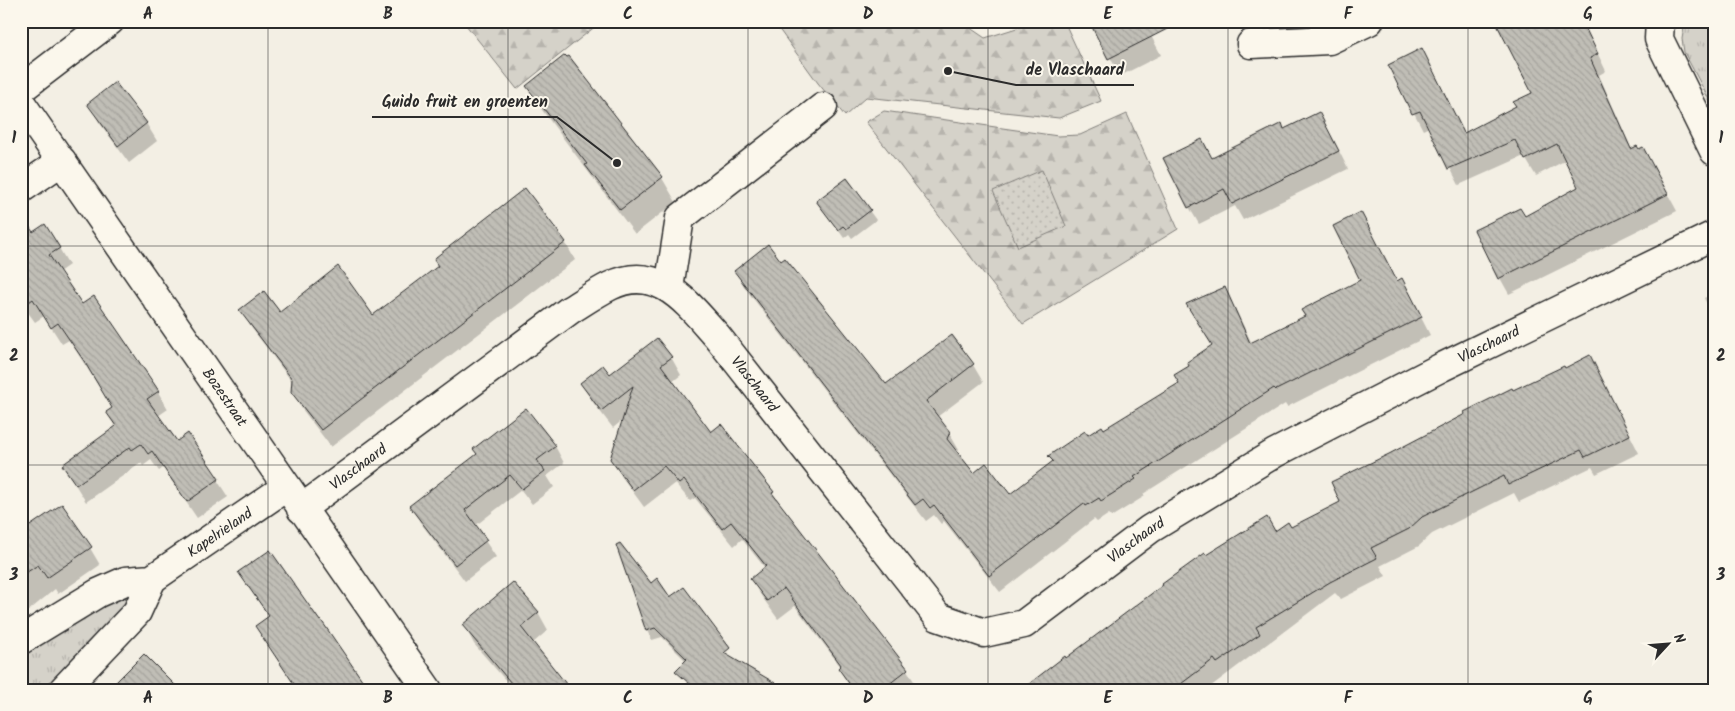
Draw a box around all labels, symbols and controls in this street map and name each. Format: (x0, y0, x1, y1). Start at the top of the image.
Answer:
text: A (143, 2, 153, 27)
text: B (383, 2, 393, 27)
text: C (623, 2, 633, 27)
text: D (863, 2, 874, 27)
text: E (1104, 2, 1114, 27)
text: F (1344, 2, 1354, 27)
text: G (1583, 2, 1593, 27)
callout: de Vlaschaard (1016, 54, 1134, 85)
text: de Vlaschaard (1026, 58, 1125, 83)
callout: Guido fruit en groenten (372, 86, 557, 117)
text: Guido fruit en groenten (382, 90, 548, 115)
text: 1 (12, 126, 17, 151)
text: 1 (1719, 126, 1724, 151)
street label: Vlaschaard (1454, 320, 1525, 370)
text: 2 (9, 344, 19, 369)
text: 2 (1716, 344, 1726, 369)
street label: Vlaschaard (724, 351, 784, 419)
street label: Bozestraat (195, 363, 253, 432)
street label: Vlaschaard (325, 438, 393, 497)
street label: Kapelrieland (183, 502, 258, 564)
street label: Vlaschaard (1103, 511, 1170, 570)
text: 3 (9, 563, 19, 588)
text: 3 (1716, 563, 1726, 588)
north arrow (1642, 618, 1692, 668)
text: N (1667, 630, 1691, 648)
text: A (143, 686, 153, 711)
text: B (383, 686, 393, 711)
text: C (623, 686, 633, 711)
text: D (863, 686, 874, 711)
text: E (1104, 686, 1114, 711)
text: F (1344, 686, 1354, 711)
text: G (1583, 686, 1593, 711)

